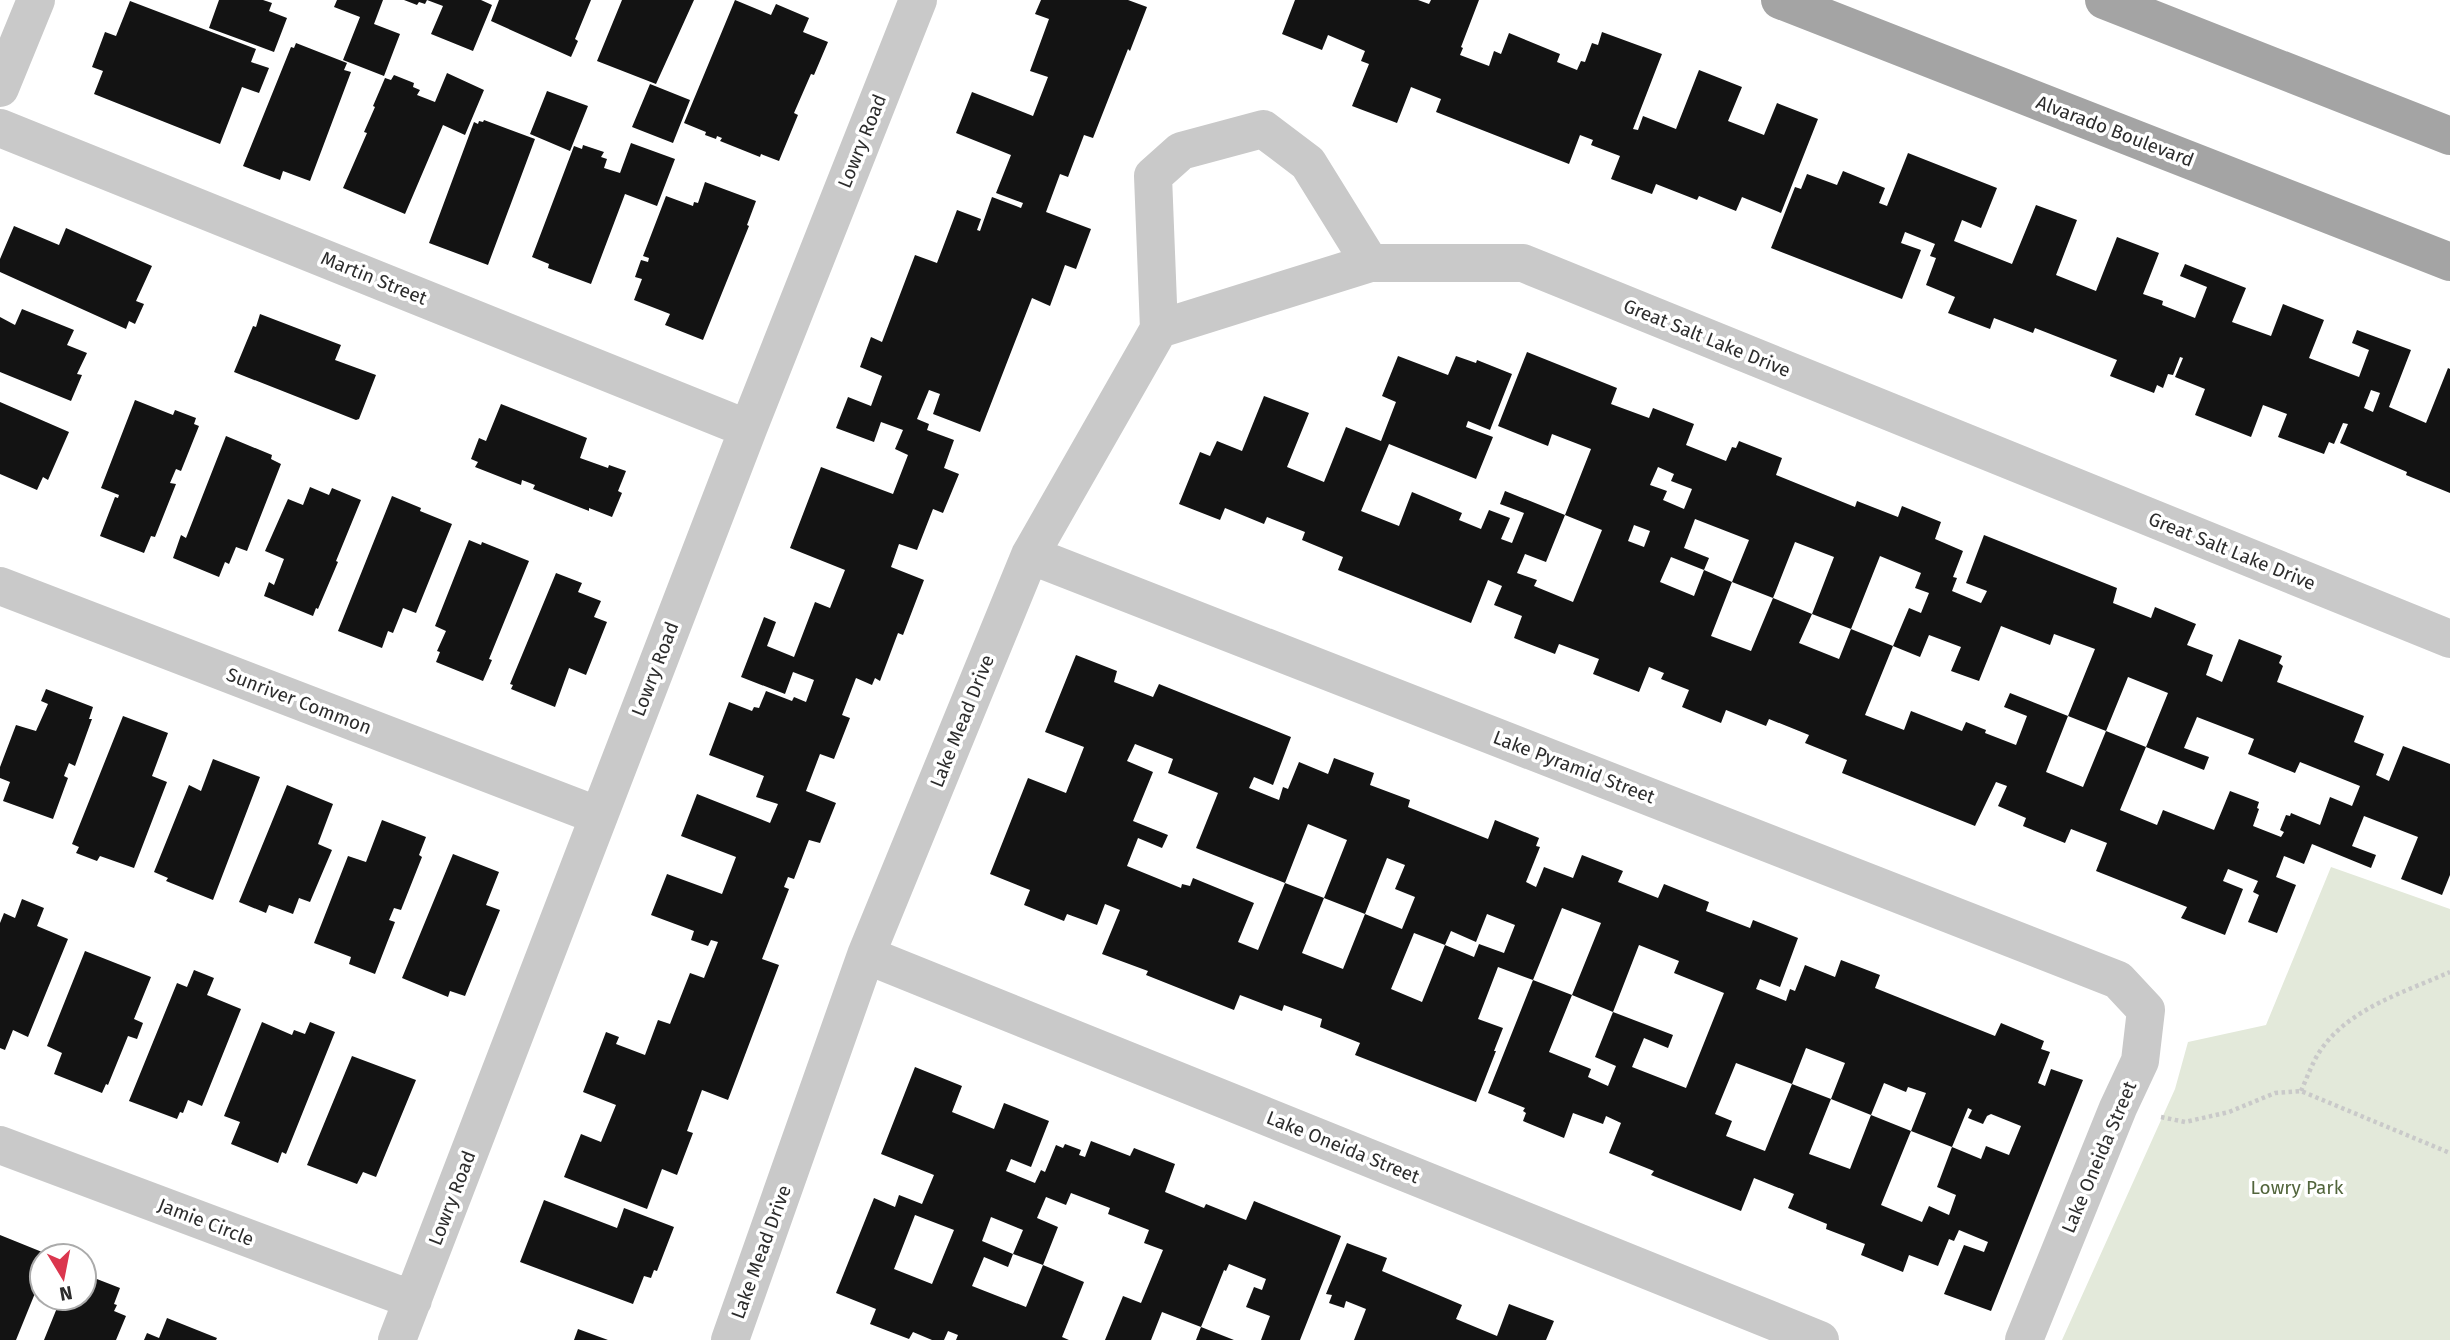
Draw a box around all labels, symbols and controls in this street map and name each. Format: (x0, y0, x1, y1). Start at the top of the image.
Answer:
street label: Alvarado Boulevard (2033, 90, 2197, 172)
street label: Lowry Road (833, 91, 891, 191)
street label: Martin Street (318, 246, 431, 310)
street label: Great Salt Lake Drive (1620, 294, 1794, 382)
street label: Great Salt Lake Drive (2145, 507, 2319, 595)
street label: Lowry Road (626, 619, 684, 719)
street label: Lake Mead Drive (925, 651, 999, 791)
street label: Sunriver Common (223, 663, 375, 739)
street label: Lake Pyramid Street (1490, 726, 1658, 809)
street label: Lake Oneida Street (2057, 1077, 2141, 1236)
street label: Lake Oneida Street (1263, 1106, 1423, 1188)
street label: Lowry Road (423, 1148, 481, 1248)
park label: Lowry Park (2251, 1176, 2344, 1199)
street label: Lake Mead Drive (726, 1182, 796, 1322)
street label: Jamie Circle (155, 1193, 257, 1251)
north arrow (28, 1242, 98, 1312)
text: N (58, 1281, 74, 1306)

